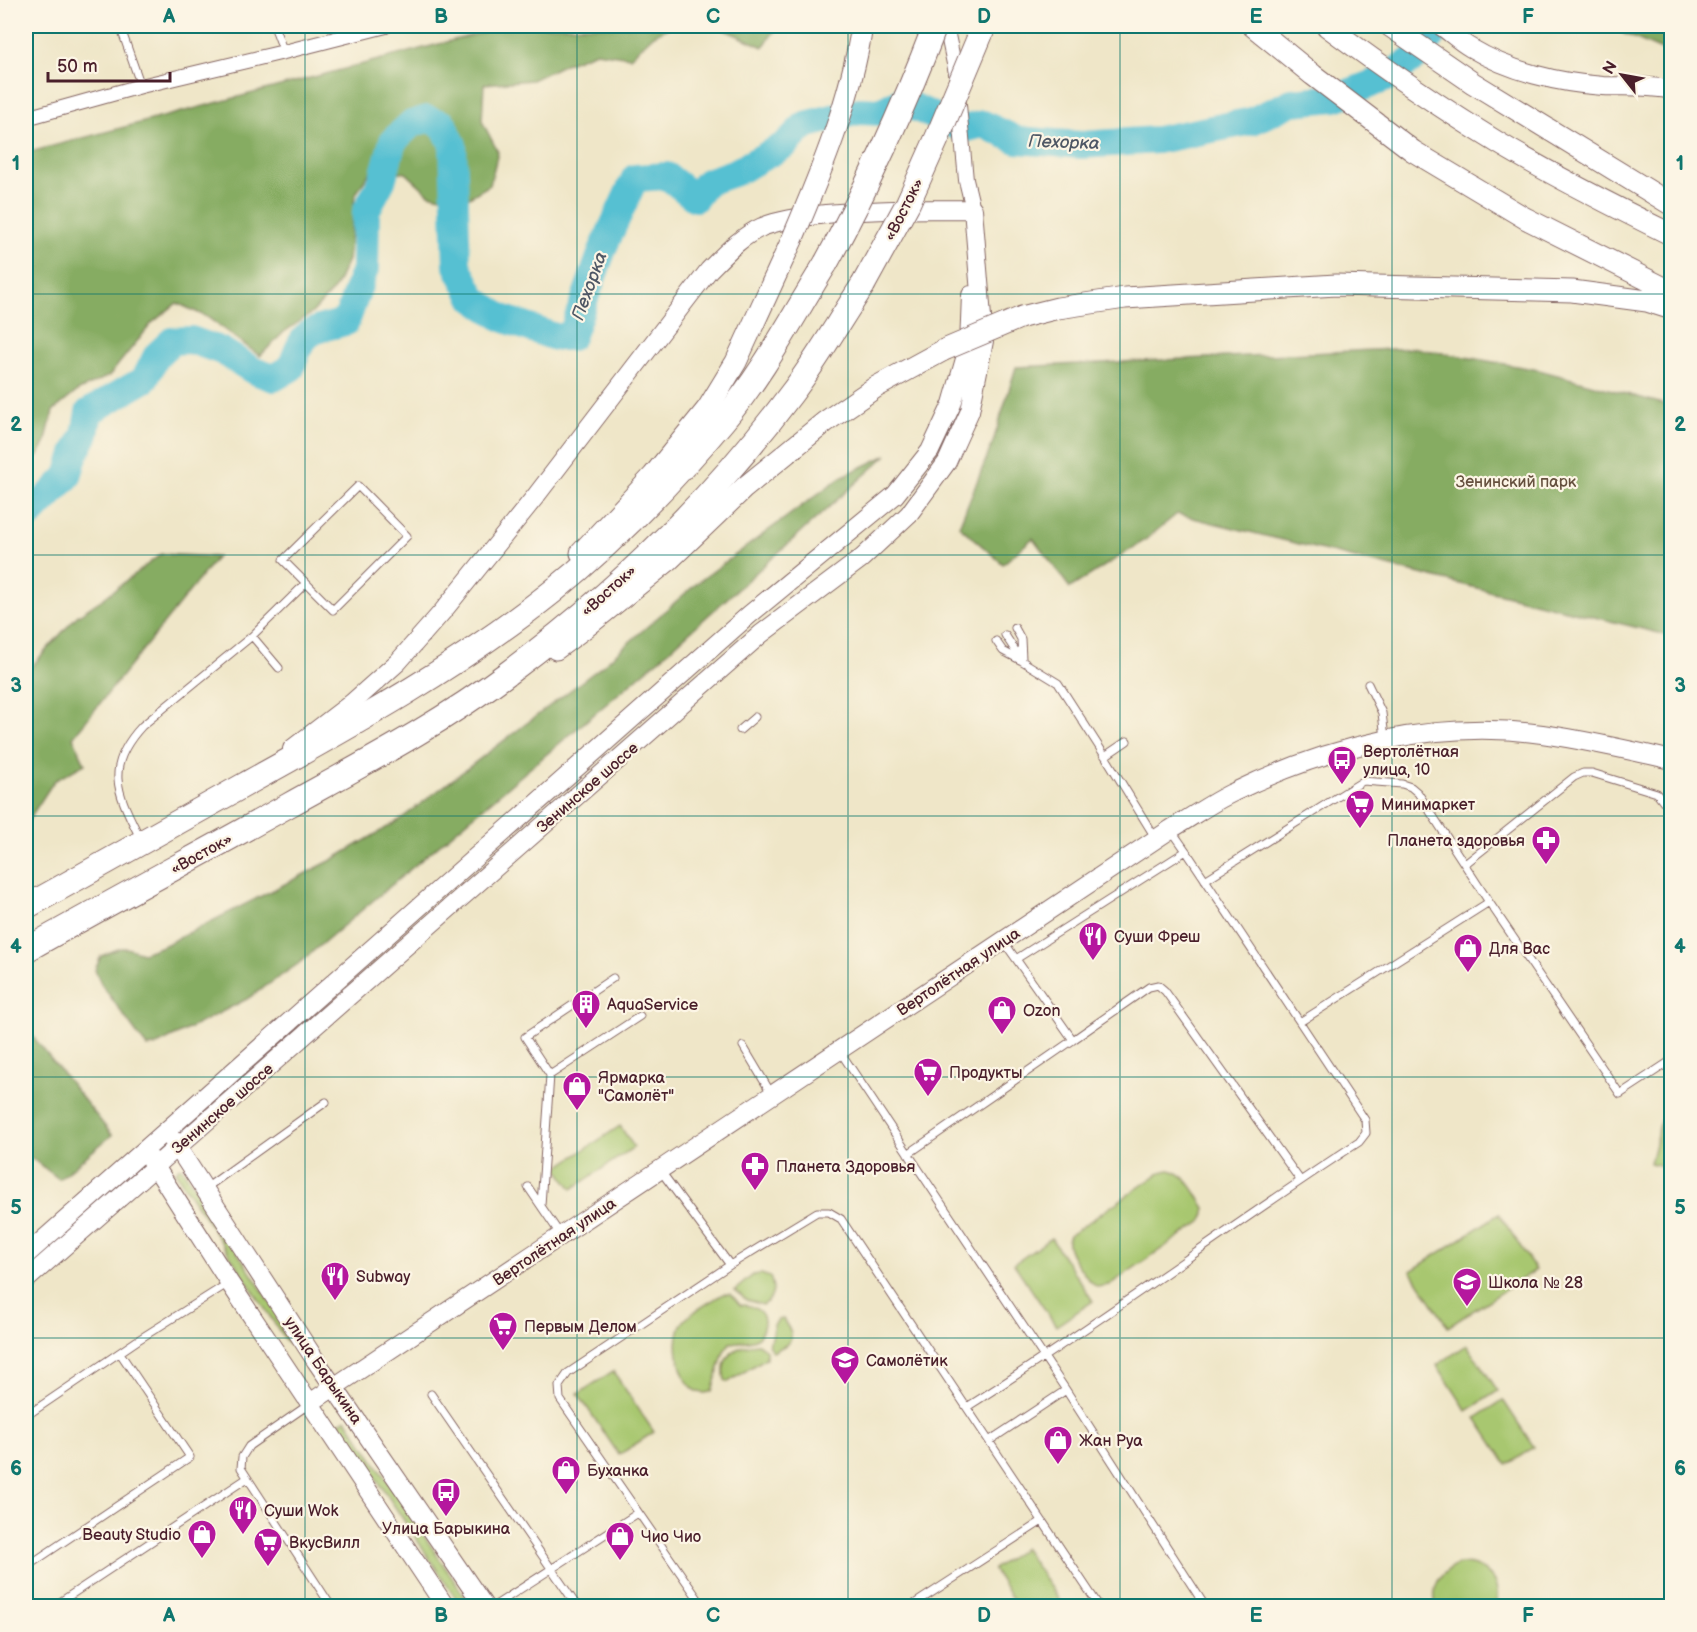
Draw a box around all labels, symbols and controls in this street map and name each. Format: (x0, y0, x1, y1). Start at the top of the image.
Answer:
text: A (162, 5, 176, 29)
text: B (434, 5, 448, 29)
text: C (706, 5, 720, 29)
text: D (977, 5, 991, 29)
text: E (1250, 5, 1263, 29)
text: F (1522, 5, 1534, 29)
scale bar (48, 45, 170, 83)
north arrow (1592, 45, 1652, 105)
text: 50 m (57, 56, 98, 77)
text: N (1599, 58, 1622, 78)
water label: Пехорка (1028, 131, 1100, 154)
text: 1 (12, 152, 20, 176)
text: 1 (1676, 152, 1684, 176)
street label: «Восток» (881, 175, 928, 244)
water label: Пехорка (567, 249, 612, 323)
text: 2 (10, 413, 22, 437)
text: 2 (1674, 413, 1686, 437)
park label: Зенинский парк (1456, 473, 1577, 492)
street label: «Восток» (577, 561, 641, 621)
text: 3 (10, 674, 22, 698)
text: 3 (1674, 674, 1686, 698)
street label: Зенинское шоссе (533, 739, 643, 837)
place label: Вертолётная улица, 10 (1363, 743, 1459, 780)
bus stop icon: Вертолётная улица, 10 (1326, 744, 1358, 786)
supermarket icon: Минимаркет (1344, 788, 1376, 830)
place label: Минимаркет (1381, 796, 1476, 815)
pharmacy icon: Планета здоровья (1530, 824, 1562, 866)
street label: «Восток» (168, 830, 236, 879)
place label: Планета здоровья (1387, 832, 1525, 851)
restaurant icon: Суши Фреш (1077, 920, 1109, 962)
street label: Вертолётная улица (894, 924, 1024, 1020)
place label: Суши Фреш (1114, 928, 1200, 947)
shop icon: Для Вас (1452, 932, 1484, 974)
text: 4 (10, 935, 22, 959)
text: 4 (1674, 935, 1686, 959)
place label: Для Вас (1489, 940, 1550, 959)
building icon: AquaService (570, 988, 602, 1030)
shop icon: Ozon (986, 994, 1018, 1036)
place label: AquaService (607, 996, 699, 1015)
place label: Ozon (1023, 1002, 1061, 1021)
supermarket icon: Продукты (912, 1056, 944, 1098)
street label: Зенинское шоссе (168, 1060, 278, 1158)
place label: Продукты (949, 1064, 1022, 1083)
place label: Ярмарка "Самолёт" (598, 1069, 674, 1106)
shop icon: Ярмарка "Самолёт" (561, 1070, 593, 1112)
pharmacy icon: Планета Здоровья (739, 1150, 771, 1192)
place label: Планета Здоровья (776, 1158, 916, 1177)
street label: Вертолётная улица (490, 1194, 620, 1290)
text: 5 (10, 1196, 22, 1220)
text: 5 (1674, 1196, 1686, 1220)
restaurant icon: Subway (319, 1260, 351, 1302)
school or university icon: Школа № 28 (1451, 1266, 1483, 1308)
place label: Subway (356, 1268, 411, 1287)
place label: Школа № 28 (1488, 1274, 1583, 1293)
supermarket icon: Первым Делом (487, 1310, 519, 1352)
street label: улица Барыкина (280, 1313, 366, 1429)
place label: Первым Делом (524, 1318, 637, 1337)
school or university icon: Самолётик (829, 1344, 861, 1386)
place label: Самолётик (866, 1352, 948, 1371)
shop icon: Жан Руа (1042, 1424, 1074, 1466)
place label: Жан Руа (1079, 1432, 1143, 1451)
shop icon: Буханка (550, 1454, 582, 1496)
text: 6 (10, 1457, 22, 1481)
text: 6 (1674, 1457, 1686, 1481)
place label: Буханка (587, 1462, 649, 1481)
bus stop icon: Улица Барыкина (430, 1476, 462, 1518)
restaurant icon: Суши Wok (227, 1494, 259, 1536)
place label: Суши Wok (264, 1502, 339, 1521)
shop icon: Beauty Studio (186, 1518, 218, 1560)
place label: Улица Барыкина (382, 1520, 511, 1539)
shop icon: Чио Чио (604, 1520, 636, 1562)
place label: Beauty Studio (82, 1526, 181, 1545)
supermarket icon: ВкусВилл (252, 1526, 284, 1568)
place label: Чио Чио (641, 1528, 701, 1547)
place label: ВкусВилл (289, 1534, 360, 1553)
text: A (162, 1604, 176, 1628)
text: B (434, 1604, 448, 1628)
text: C (706, 1604, 720, 1628)
text: D (977, 1604, 991, 1628)
text: E (1250, 1604, 1263, 1628)
text: F (1522, 1604, 1534, 1628)

